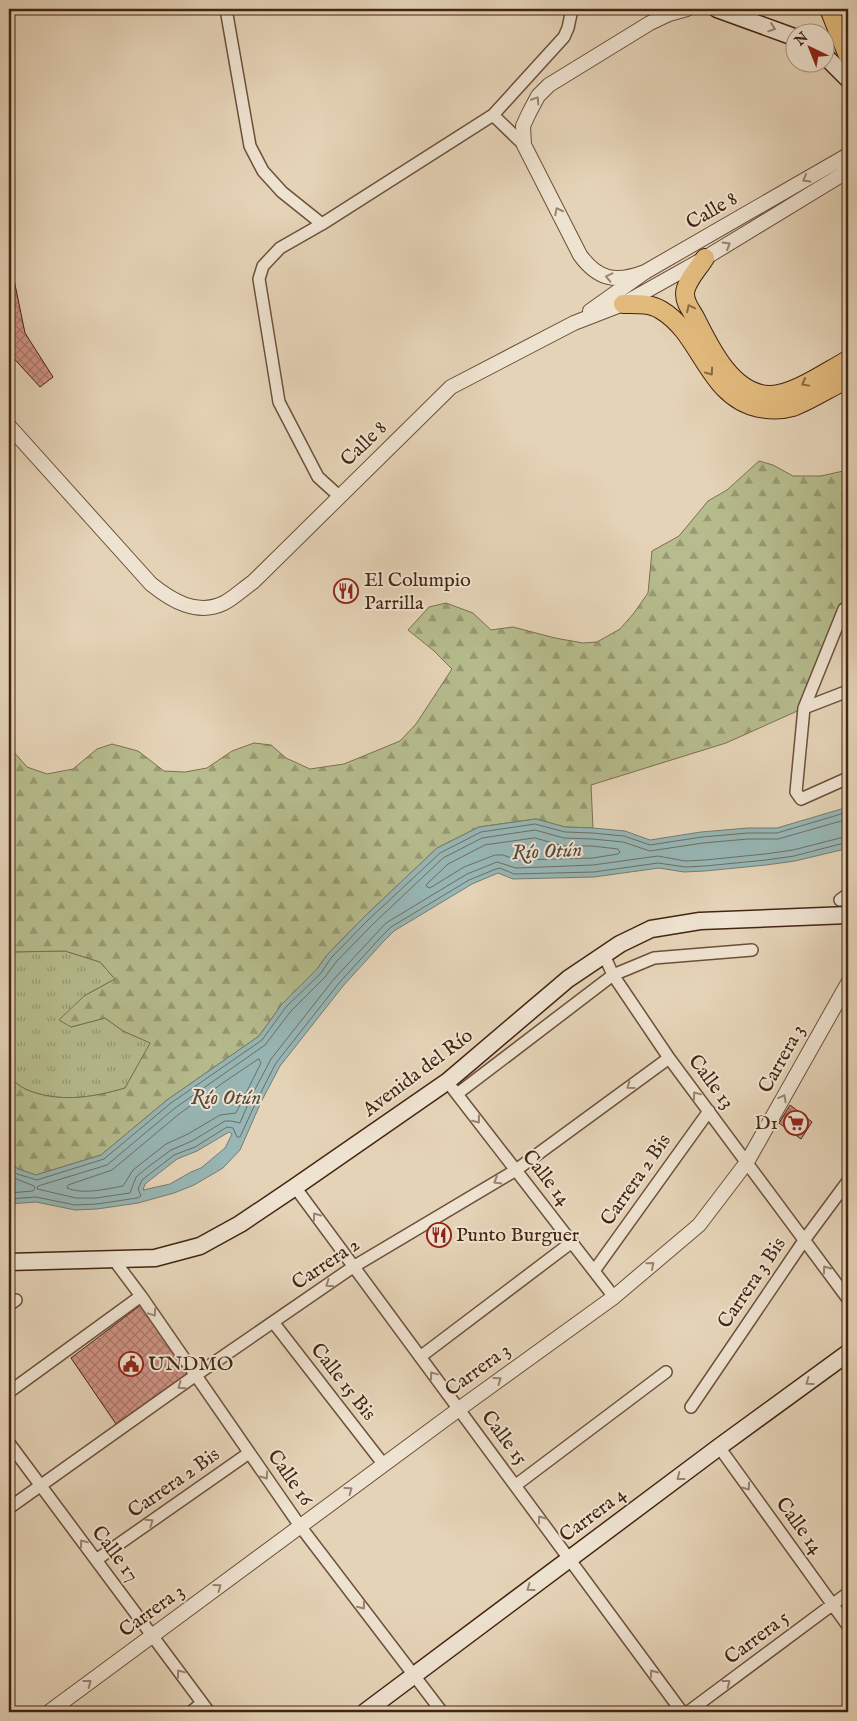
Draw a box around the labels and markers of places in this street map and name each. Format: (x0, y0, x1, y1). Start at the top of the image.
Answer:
place label: El Columpio Parrilla (364, 568, 471, 616)
restaurant icon: El Columpio Parrilla (333, 578, 359, 604)
supermarket icon: D1 (783, 1110, 809, 1136)
place label: D1 (754, 1111, 778, 1136)
restaurant icon: Punto Burguer (426, 1222, 452, 1248)
place label: Punto Burguer (456, 1223, 580, 1248)
public building icon: UNDMO (118, 1351, 144, 1377)
place label: UNDMO (148, 1352, 233, 1377)

